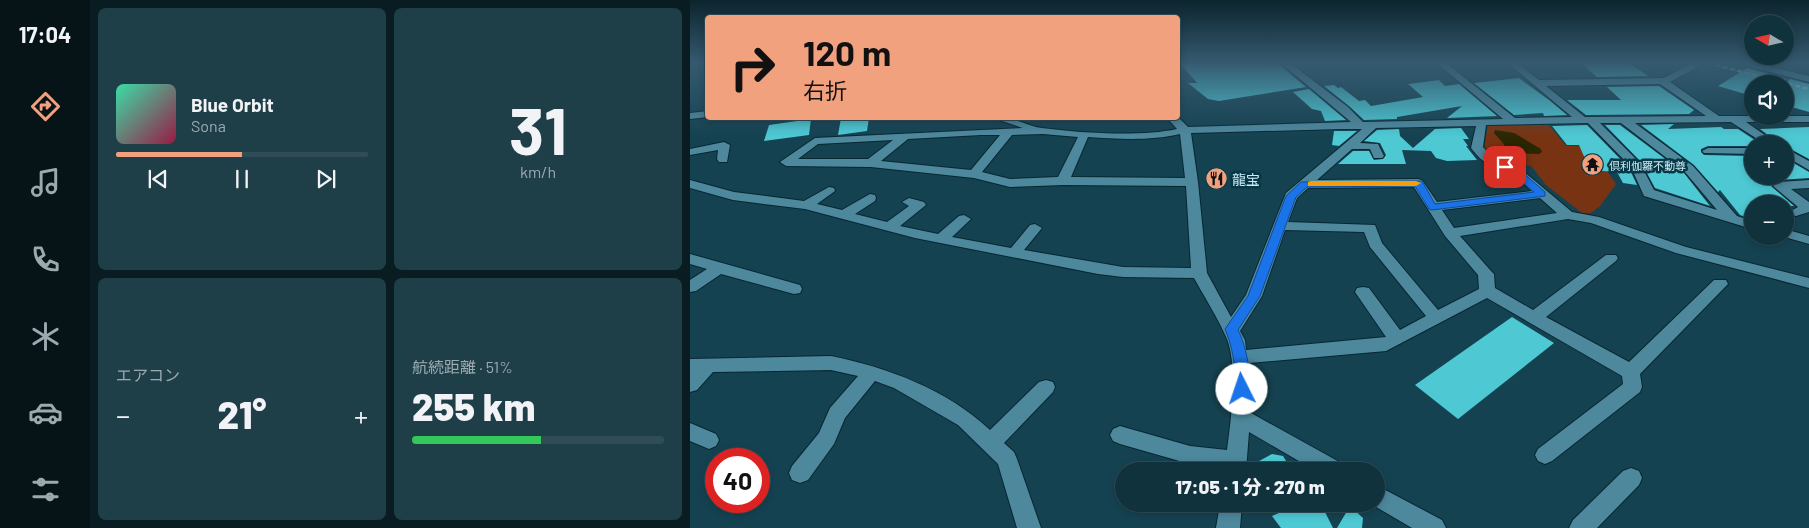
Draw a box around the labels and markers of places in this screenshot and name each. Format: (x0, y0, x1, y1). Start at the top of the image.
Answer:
pin (1484, 146, 1526, 188)
temple icon: 倶利伽羅不動尊 (1581, 153, 1605, 177)
place label: 倶利伽羅不動尊 (1609, 159, 1686, 172)
restaurant icon: 龍宝 (1204, 167, 1228, 191)
place label: 龍宝 (1232, 171, 1260, 188)

